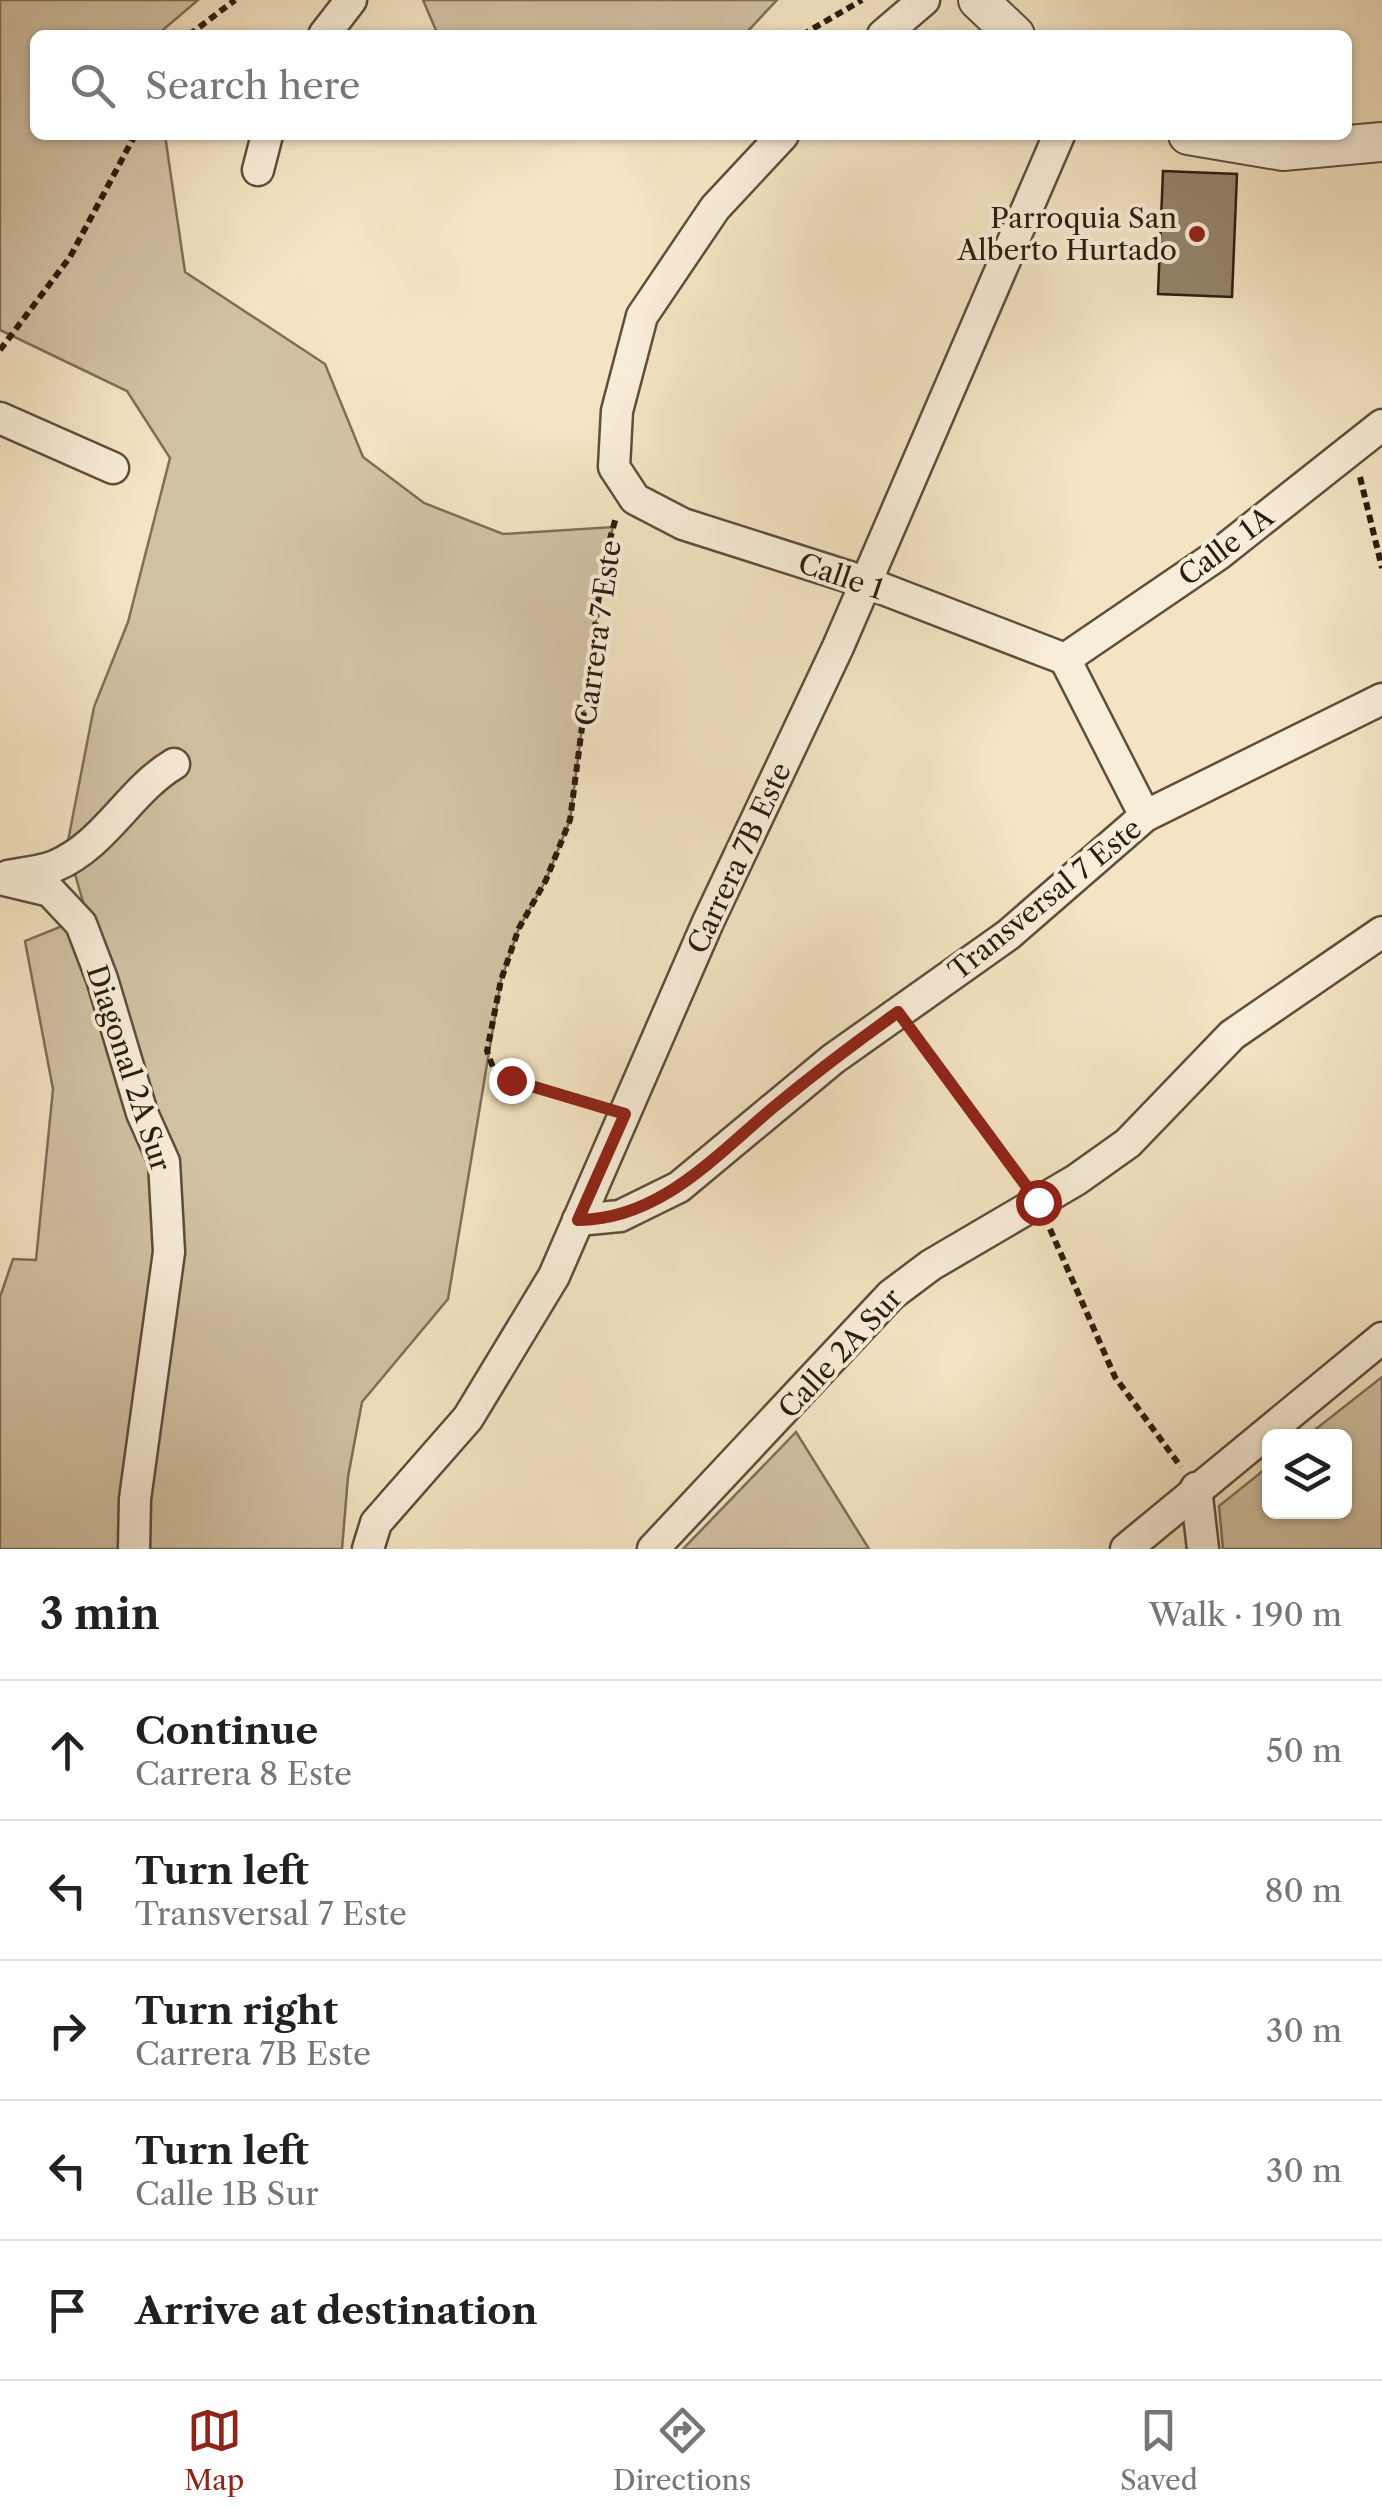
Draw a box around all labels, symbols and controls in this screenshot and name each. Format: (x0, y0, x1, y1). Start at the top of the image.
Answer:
search box (30, 30, 1352, 140)
icon: search (65, 58, 120, 113)
text: Search here (145, 62, 360, 109)
place label: Parroquia San Alberto Hurtado (957, 201, 1177, 267)
marker: Parroquia San Alberto Hurtado (1186, 223, 1208, 245)
street label: Calle 1A (1172, 499, 1281, 593)
street label: Carrera 7 Este (568, 538, 628, 728)
street label: Calle 1 (794, 546, 888, 606)
street label: Carrera 7B Este (680, 757, 798, 959)
street label: Transversal 7 Este (942, 811, 1148, 987)
street label: Diagonal 2A Sur (80, 961, 178, 1176)
route end (489, 1058, 535, 1104)
route start (1016, 1180, 1062, 1226)
street label: Calle 2A Sur (771, 1281, 909, 1425)
map controls (1262, 1429, 1352, 1519)
button: layers (1262, 1429, 1352, 1519)
text: 3 min (40, 1588, 160, 1640)
text: Walk · 190 m (1149, 1595, 1342, 1634)
text: Continue (135, 1707, 318, 1754)
icon: ahead (40, 1723, 95, 1778)
text: 50 m (1266, 1731, 1342, 1770)
text: Carrera 8 Este (135, 1754, 352, 1793)
text: Turn left (135, 1847, 309, 1894)
icon: left (40, 1863, 95, 1918)
text: 80 m (1264, 1871, 1342, 1910)
text: Transversal 7 Este (135, 1894, 407, 1933)
text: Turn right (135, 1987, 338, 2034)
icon: right (40, 2003, 95, 2058)
text: 30 m (1266, 2011, 1342, 2050)
text: Carrera 7B Este (135, 2034, 371, 2073)
text: Turn left (135, 2127, 309, 2174)
icon: left (40, 2143, 95, 2198)
text: 30 m (1266, 2151, 1342, 2190)
text: Calle 1B Sur (135, 2174, 319, 2213)
icon: arrive (40, 2283, 95, 2338)
text: Arrive at destination (135, 2287, 538, 2334)
tab: Map (184, 2403, 244, 2497)
tab: Directions (613, 2403, 751, 2497)
tab: Saved (1120, 2403, 1198, 2497)

